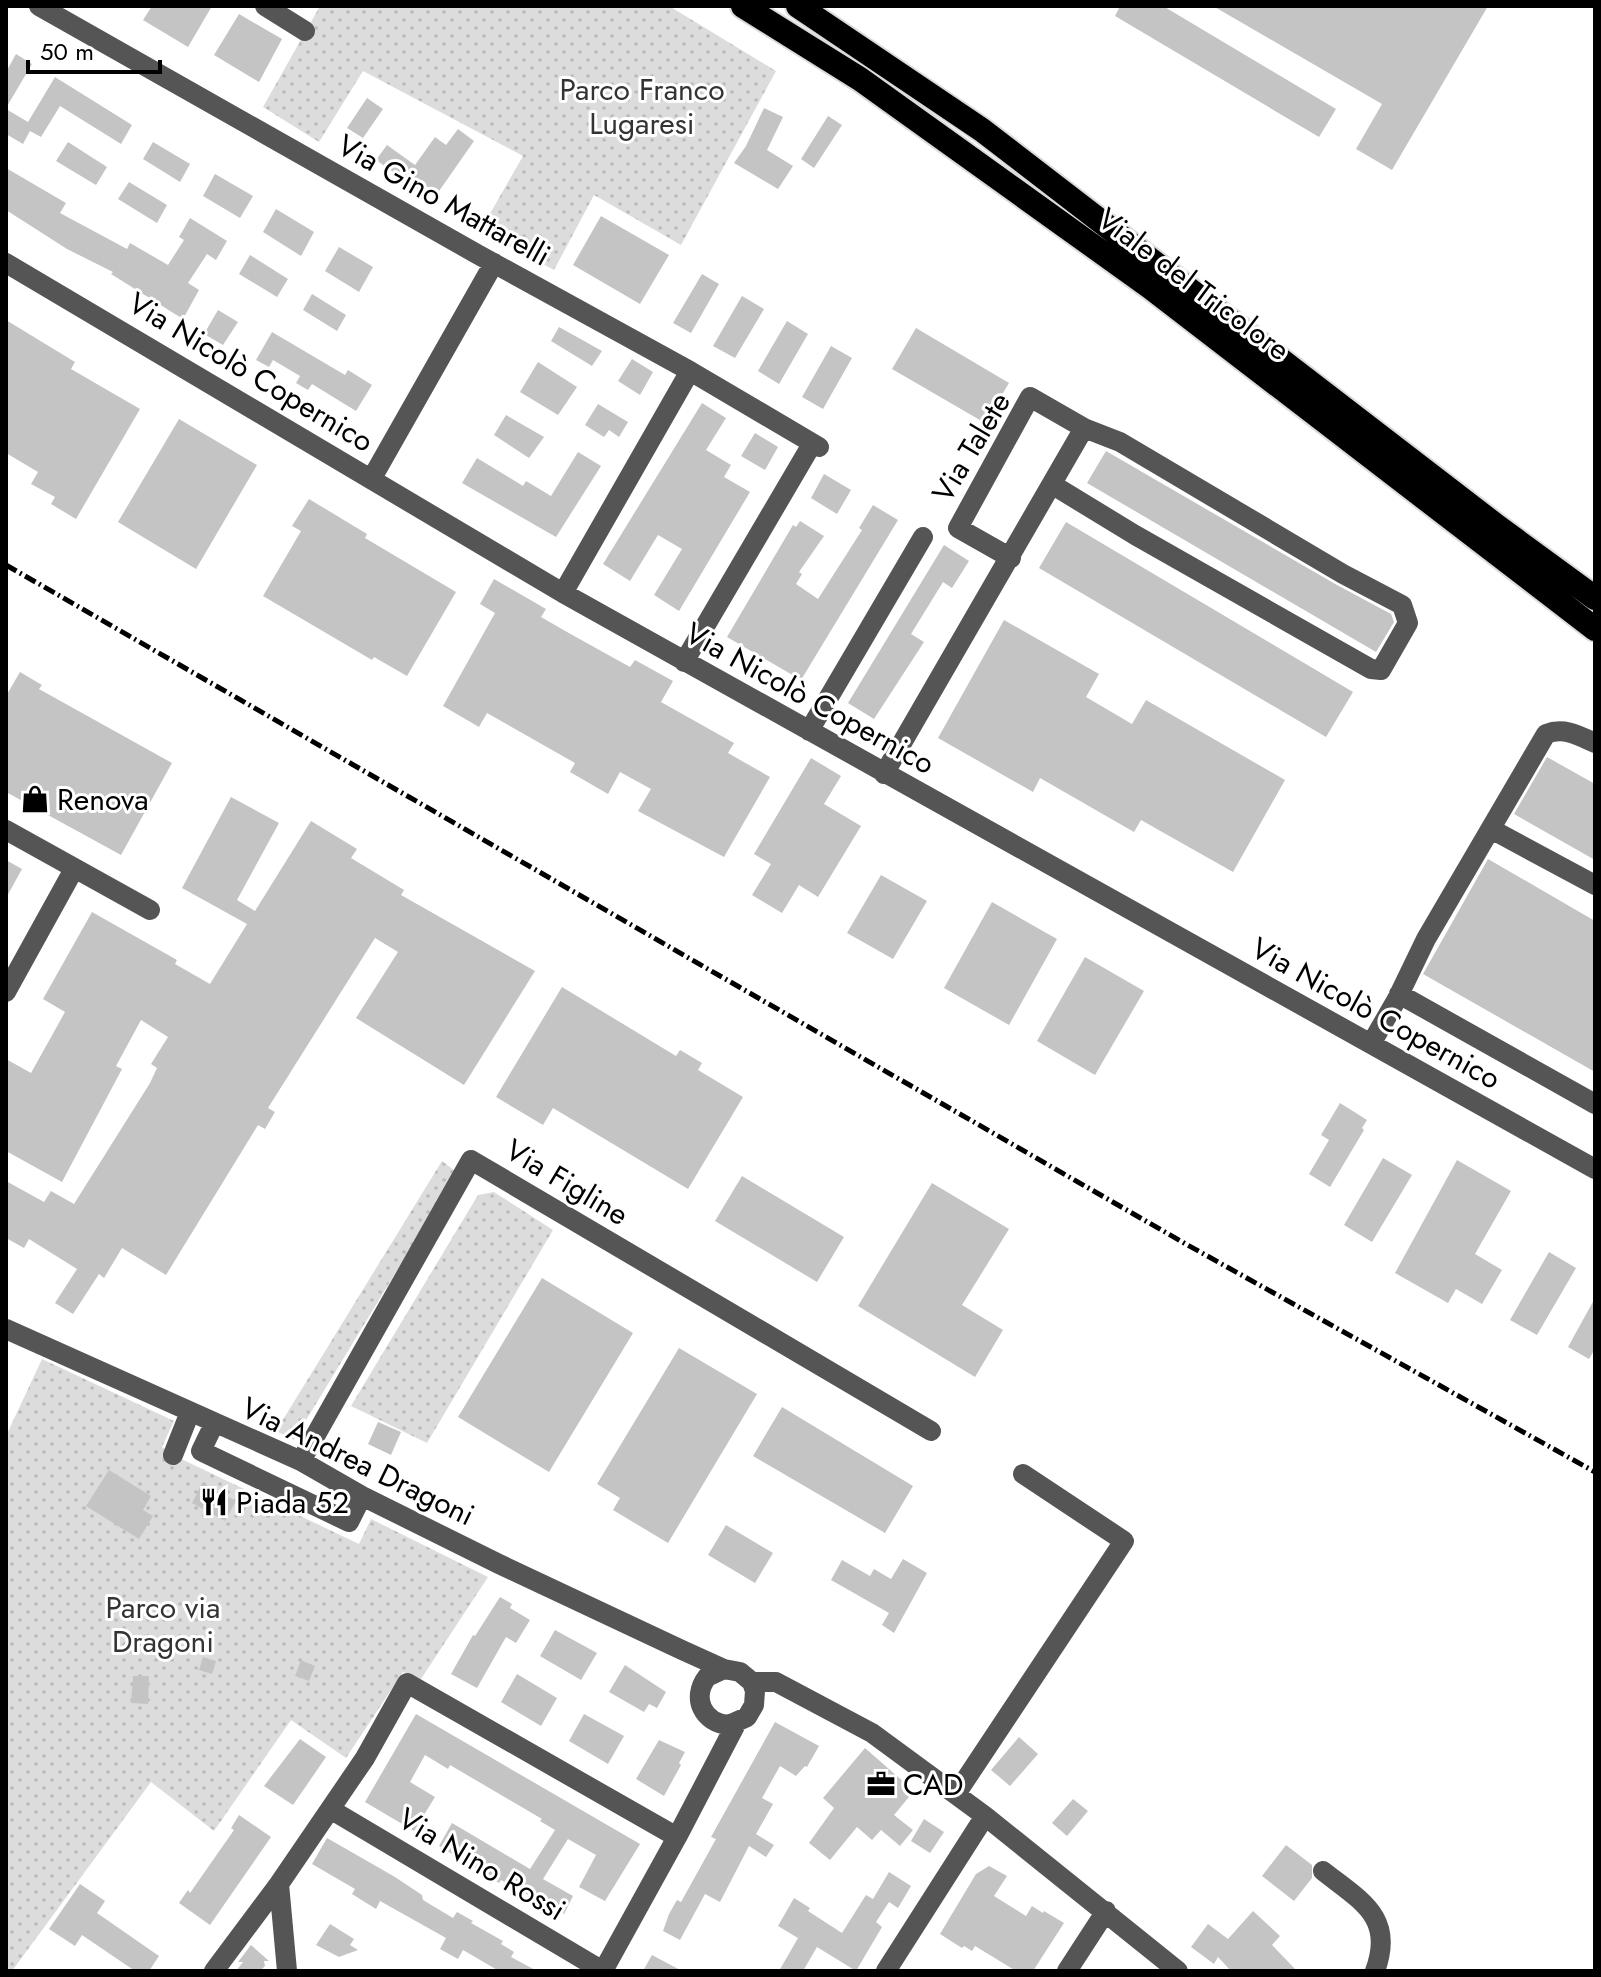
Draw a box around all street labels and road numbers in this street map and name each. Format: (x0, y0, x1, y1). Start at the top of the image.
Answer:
street label: Via Gino Mattarelli (330, 124, 558, 276)
street label: Viale del Tricolore (1089, 197, 1299, 371)
street label: Via Nicolò Copernico (120, 282, 382, 462)
street label: Via Talete (921, 384, 1021, 510)
street label: Via Nicolò Copernico (678, 612, 942, 784)
street label: Via Nicolò Copernico (1244, 927, 1508, 1099)
street label: Via Figline (497, 1128, 637, 1236)
street label: Via Andrea Dragoni (234, 1386, 482, 1536)
street label: Via Nino Rossi (390, 1797, 574, 1931)

